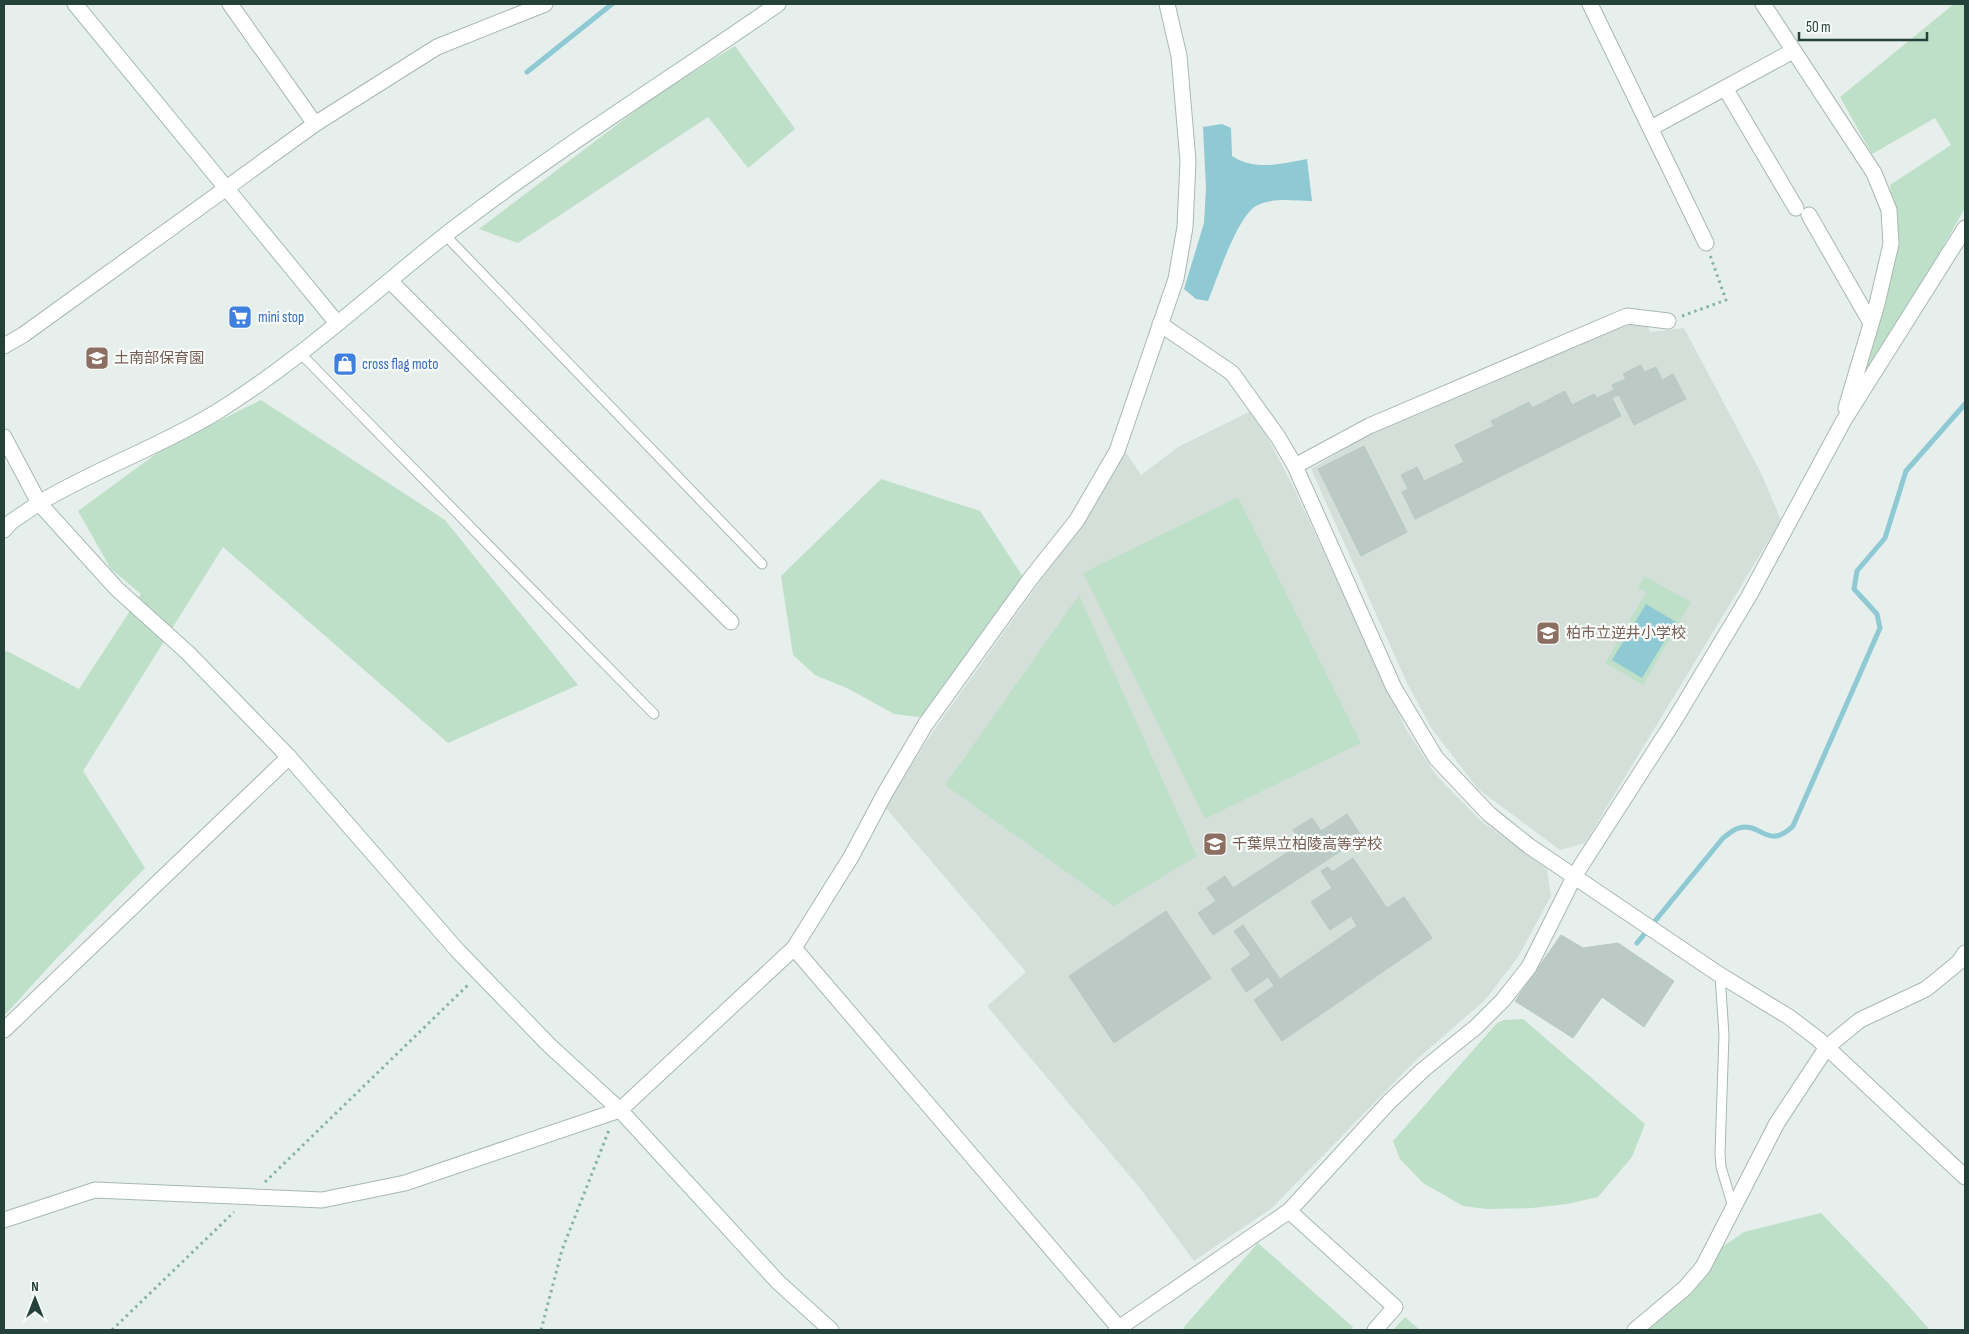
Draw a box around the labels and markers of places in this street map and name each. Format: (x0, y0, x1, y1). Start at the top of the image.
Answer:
supermarket icon: mini stop (227, 304, 253, 330)
place label: mini stop (258, 308, 304, 327)
school or university icon: 土南部保育園 (84, 345, 110, 371)
place label: 土南部保育園 (114, 349, 204, 368)
shop icon: cross flag moto (332, 351, 358, 377)
place label: cross flag moto (362, 355, 438, 374)
school or university icon: 柏市立逆井小学校 (1535, 620, 1561, 646)
place label: 柏市立逆井小学校 (1566, 624, 1686, 643)
school or university icon: 千葉県立柏陵高等学校 (1202, 831, 1228, 857)
place label: 千葉県立柏陵高等学校 (1232, 835, 1382, 854)

